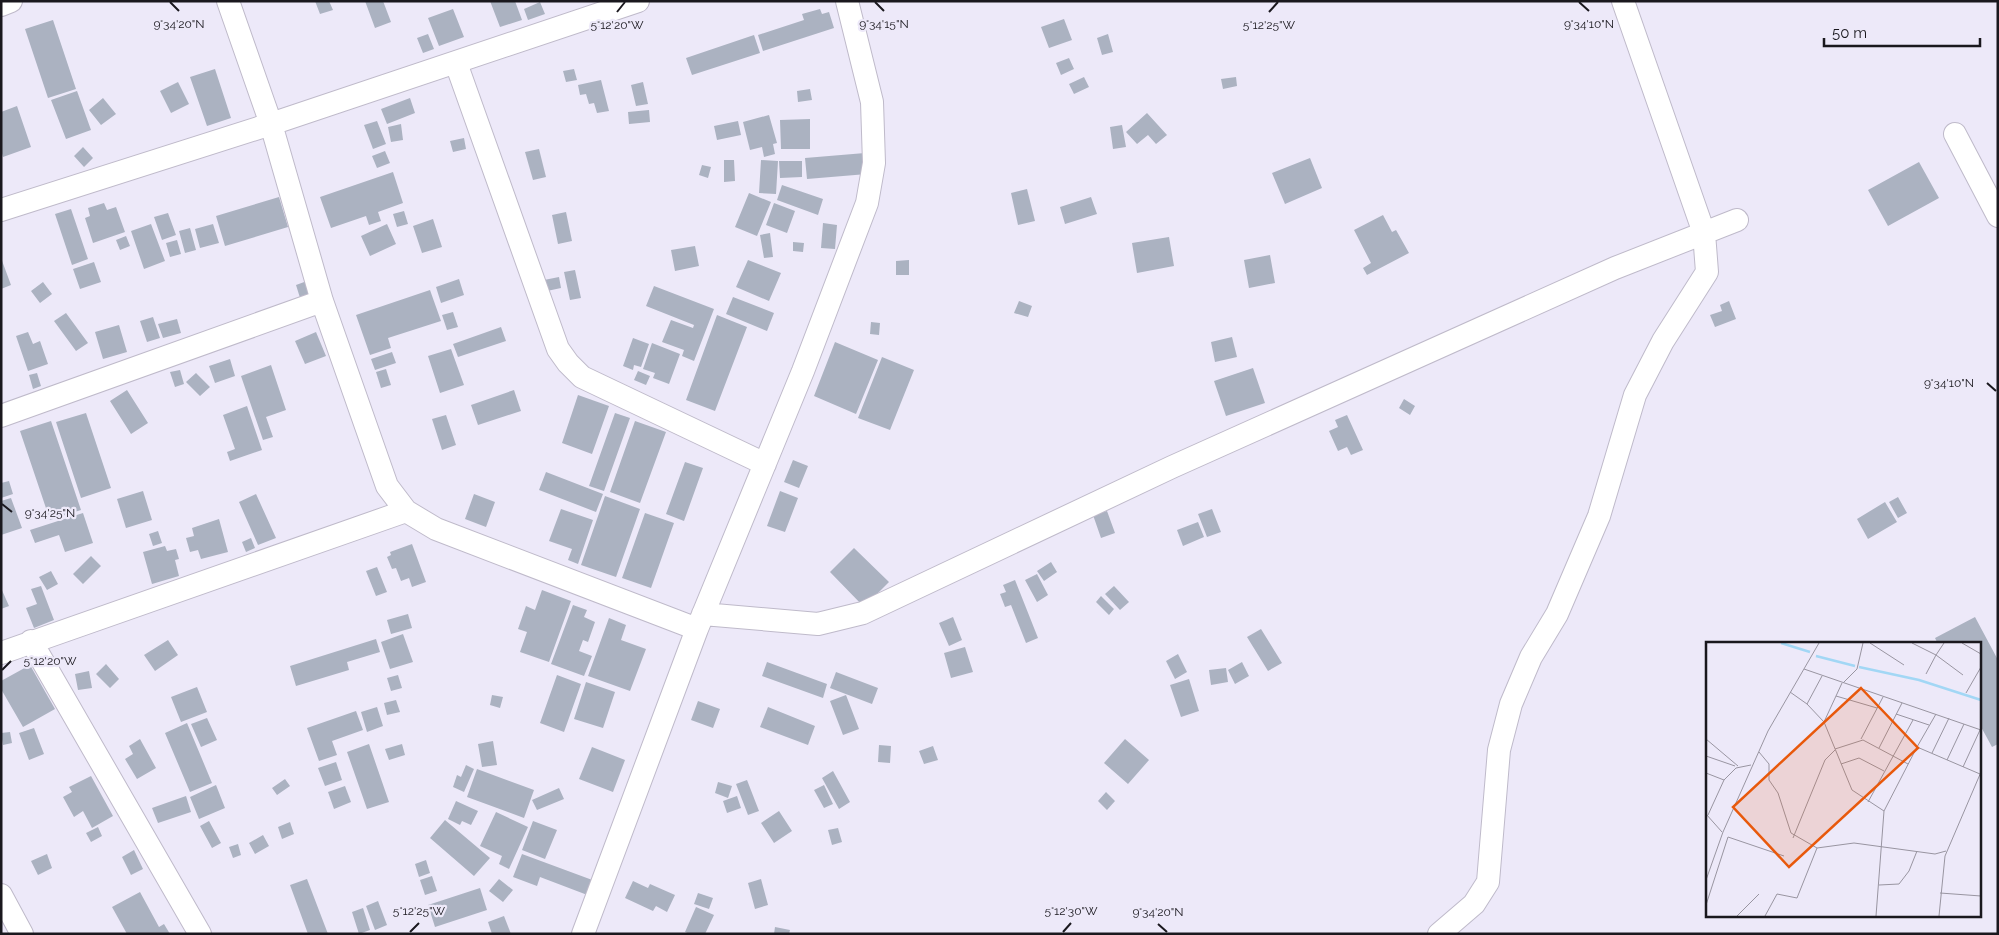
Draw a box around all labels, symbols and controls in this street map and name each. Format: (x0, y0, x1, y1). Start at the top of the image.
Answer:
scale bar (1824, 15, 1980, 47)
text: 9°34'20"N (153, 17, 205, 31)
text: 9°34'15"N (859, 17, 909, 31)
text: 9°34'10"N (1564, 17, 1614, 31)
text: 5°12'20"W (590, 18, 644, 32)
text: 5°12'25"W (1243, 18, 1296, 32)
text: 50 m (1832, 24, 1867, 42)
text: 9°34'10"N (1924, 376, 1974, 390)
text: 9°34'25"N (25, 506, 75, 520)
inset map (1706, 642, 1982, 918)
text: 5°12'20"W (23, 654, 77, 668)
text: 5°12'25"W (393, 904, 446, 918)
text: 5°12'30"W (1044, 904, 1098, 918)
text: 9°34'20"N (1132, 905, 1184, 919)

